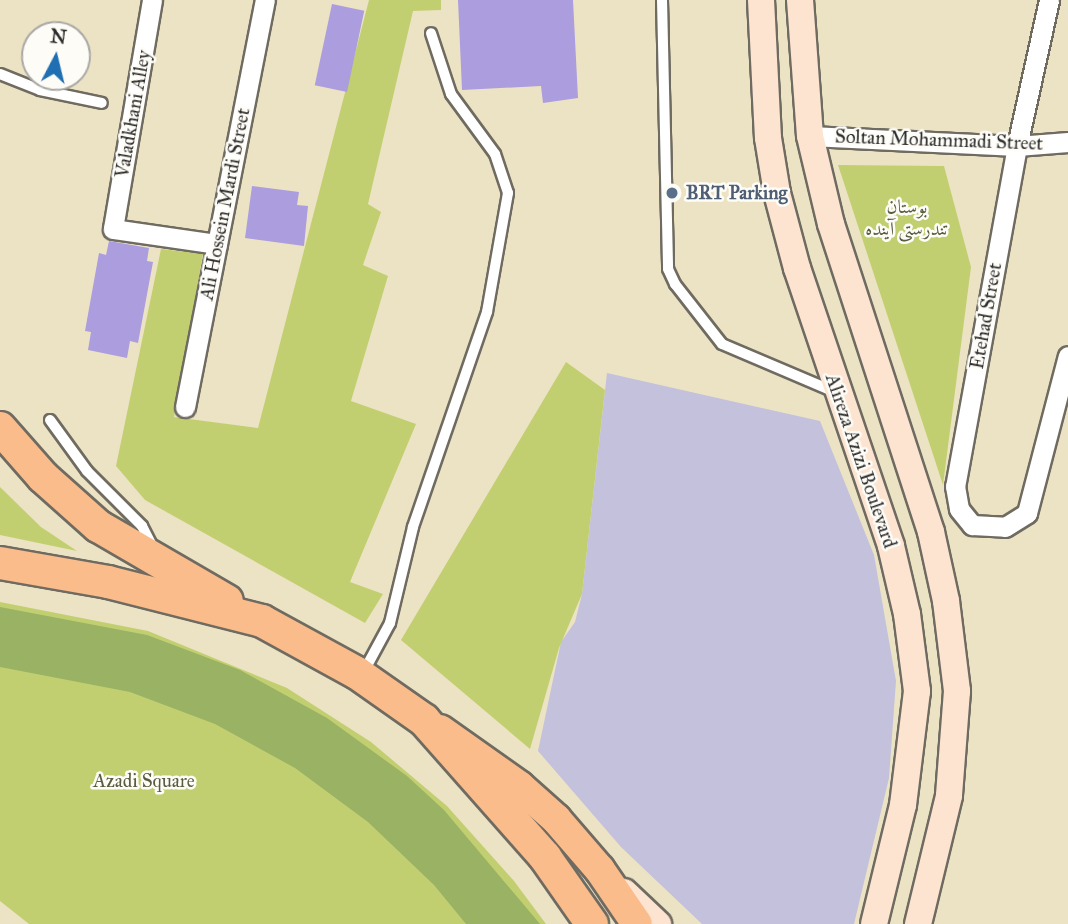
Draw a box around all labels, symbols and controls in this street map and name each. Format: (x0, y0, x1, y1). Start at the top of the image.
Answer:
north arrow (21, 21, 91, 91)
text: N (49, 24, 68, 49)
street label: Valadkhani Alley (111, 48, 155, 180)
street label: Ali Hossein Mardi Street (195, 106, 255, 302)
street label: Soltan Mohammadi Street (834, 125, 1044, 155)
place label: BRT Parking (686, 182, 787, 204)
marker: BRT Parking (664, 185, 680, 201)
park label: بوستان تندرستی آینده (865, 196, 949, 240)
street label: Etehad Street (965, 261, 1007, 371)
street label: Alireza Azizi Boulevard (820, 371, 902, 551)
park label: Azadi Square (93, 770, 195, 792)

